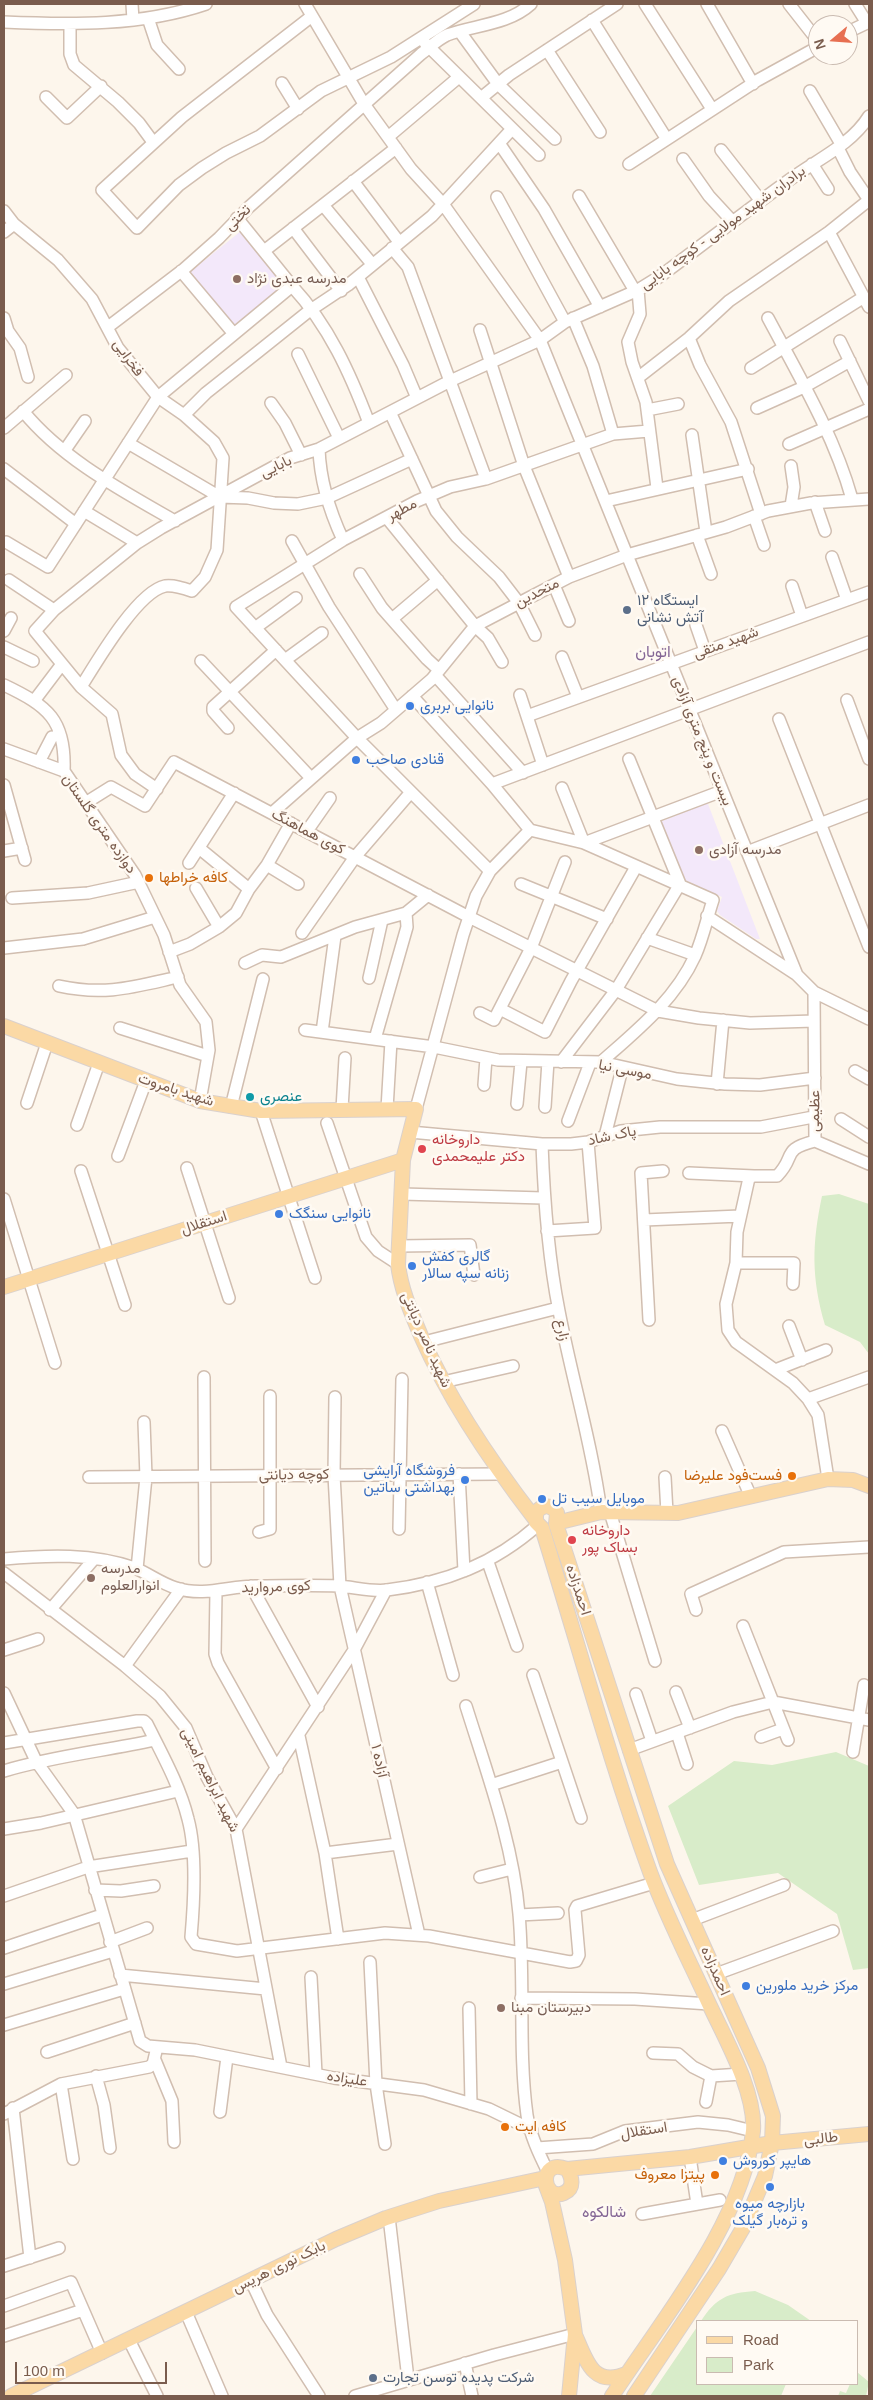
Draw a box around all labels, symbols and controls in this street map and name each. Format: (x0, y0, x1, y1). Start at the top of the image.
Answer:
north arrow (808, 15, 858, 65)
text: N (811, 37, 829, 52)
street label: برادران شهید مولایی - کوچه بابایی (637, 162, 809, 294)
street label: تختی (221, 201, 255, 235)
place label: مدرسه عبدی نژاد (247, 270, 347, 288)
marker: مدرسه عبدی نژاد (231, 273, 243, 285)
street label: فخرایی (109, 336, 147, 380)
street label: بابایی (257, 452, 295, 482)
street label: مطهر (384, 495, 420, 525)
street label: متحدین (512, 574, 562, 612)
place label: ایستگاه ۱۲ آتش نشانی (637, 592, 703, 627)
marker: ایستگاه ۱۲ آتش نشانی (621, 604, 633, 616)
street label: شهید متقی (691, 623, 761, 663)
district label: اتوبان (635, 643, 671, 663)
street label: بیست و پنج متری آزادی (668, 673, 736, 809)
place label: نانوایی بربری (420, 697, 494, 715)
marker: نانوایی بربری (404, 700, 416, 712)
place label: قنادی صاحب (366, 751, 444, 769)
marker: قنادی صاحب (350, 754, 362, 766)
street label: دوازده متری گلستان (58, 771, 140, 877)
street label: کوی هماهنگ (268, 805, 348, 859)
place label: مدرسه آزادی (709, 841, 782, 859)
marker: مدرسه آزادی (693, 844, 705, 856)
place label: کافه خراطها (159, 869, 228, 887)
marker: کافه خراطها (143, 872, 155, 884)
street label: موسی نیا (597, 1056, 653, 1084)
street label: شهید بامروت (136, 1069, 216, 1111)
place label: عنصری (260, 1088, 302, 1106)
street label: عظیمی (806, 1090, 824, 1132)
marker: عنصری (244, 1091, 256, 1103)
street label: پاک شاد (586, 1122, 638, 1150)
place label: داروخانه دکتر علیمحمدی (432, 1131, 525, 1166)
marker: داروخانه دکتر علیمحمدی (416, 1143, 428, 1155)
place label: نانوایی سنگک (289, 1205, 371, 1223)
street label: استقلال (179, 1207, 229, 1239)
marker: نانوایی سنگک (273, 1208, 285, 1220)
place label: گالری کفش زنانه سپه سالار (422, 1248, 509, 1283)
marker: گالری کفش زنانه سپه سالار (406, 1260, 418, 1272)
street label: شهید ناصر دیانتی (397, 1289, 455, 1391)
street label: زارع (551, 1317, 573, 1343)
place label: فروشگاه آرایشی بهداشتی ساتین (363, 1462, 455, 1497)
street label: کوچه دیانتی (259, 1465, 329, 1485)
place label: فست‌فود علیرضا (684, 1467, 782, 1485)
marker: فست‌فود علیرضا (786, 1470, 798, 1482)
marker: فروشگاه آرایشی بهداشتی ساتین (459, 1474, 471, 1486)
place label: موبایل سیب تل (552, 1490, 645, 1508)
marker: موبایل سیب تل (536, 1493, 548, 1505)
place label: داروخانه بساک پور (582, 1522, 638, 1557)
marker: داروخانه بساک پور (566, 1534, 578, 1546)
place label: مدرسه انوارالعلوم (101, 1560, 160, 1595)
street label: احمدزاده (561, 1563, 595, 1617)
marker: مدرسه انوارالعلوم (85, 1572, 97, 1584)
street label: کوی مروارید (241, 1577, 311, 1597)
street label: شهید ابراهیم امینی (177, 1725, 243, 1835)
street label: آزاده ۱ (366, 1743, 392, 1779)
street label: احمدزاده (696, 1944, 734, 1998)
place label: مرکز خرید ملورین (756, 1977, 858, 1995)
marker: مرکز خرید ملورین (740, 1980, 752, 1992)
place label: دبیرستان مبنا (511, 1999, 591, 2017)
marker: دبیرستان مبنا (495, 2002, 507, 2014)
street label: علیزاده (325, 2067, 369, 2091)
place label: کافه ایت (515, 2118, 566, 2136)
street label: استقلال (619, 2118, 669, 2144)
marker: کافه ایت (499, 2121, 511, 2133)
street label: طالبی (803, 2128, 839, 2150)
place label: هايپر كوروش (733, 2152, 811, 2170)
marker: هايپر كوروش (717, 2155, 729, 2167)
place label: پیتزا معروف (634, 2166, 705, 2184)
marker: پیتزا معروف (709, 2169, 721, 2181)
marker: بازارچه میوه و تره‌بار گیلک (764, 2181, 776, 2193)
place label: بازارچه میوه و تره‌بار گیلک (732, 2195, 808, 2230)
district label: شالکوه (582, 2203, 626, 2223)
street label: بابک نوری هریس (230, 2237, 328, 2297)
legend (696, 2320, 858, 2385)
text: Road (743, 2331, 779, 2348)
scale bar (18, 2352, 170, 2384)
text: Park (743, 2356, 774, 2373)
text: 100 m (23, 2362, 65, 2379)
place label: شرکت پدیده توسن تجارت (383, 2369, 534, 2387)
marker: شرکت پدیده توسن تجارت (367, 2372, 379, 2384)

